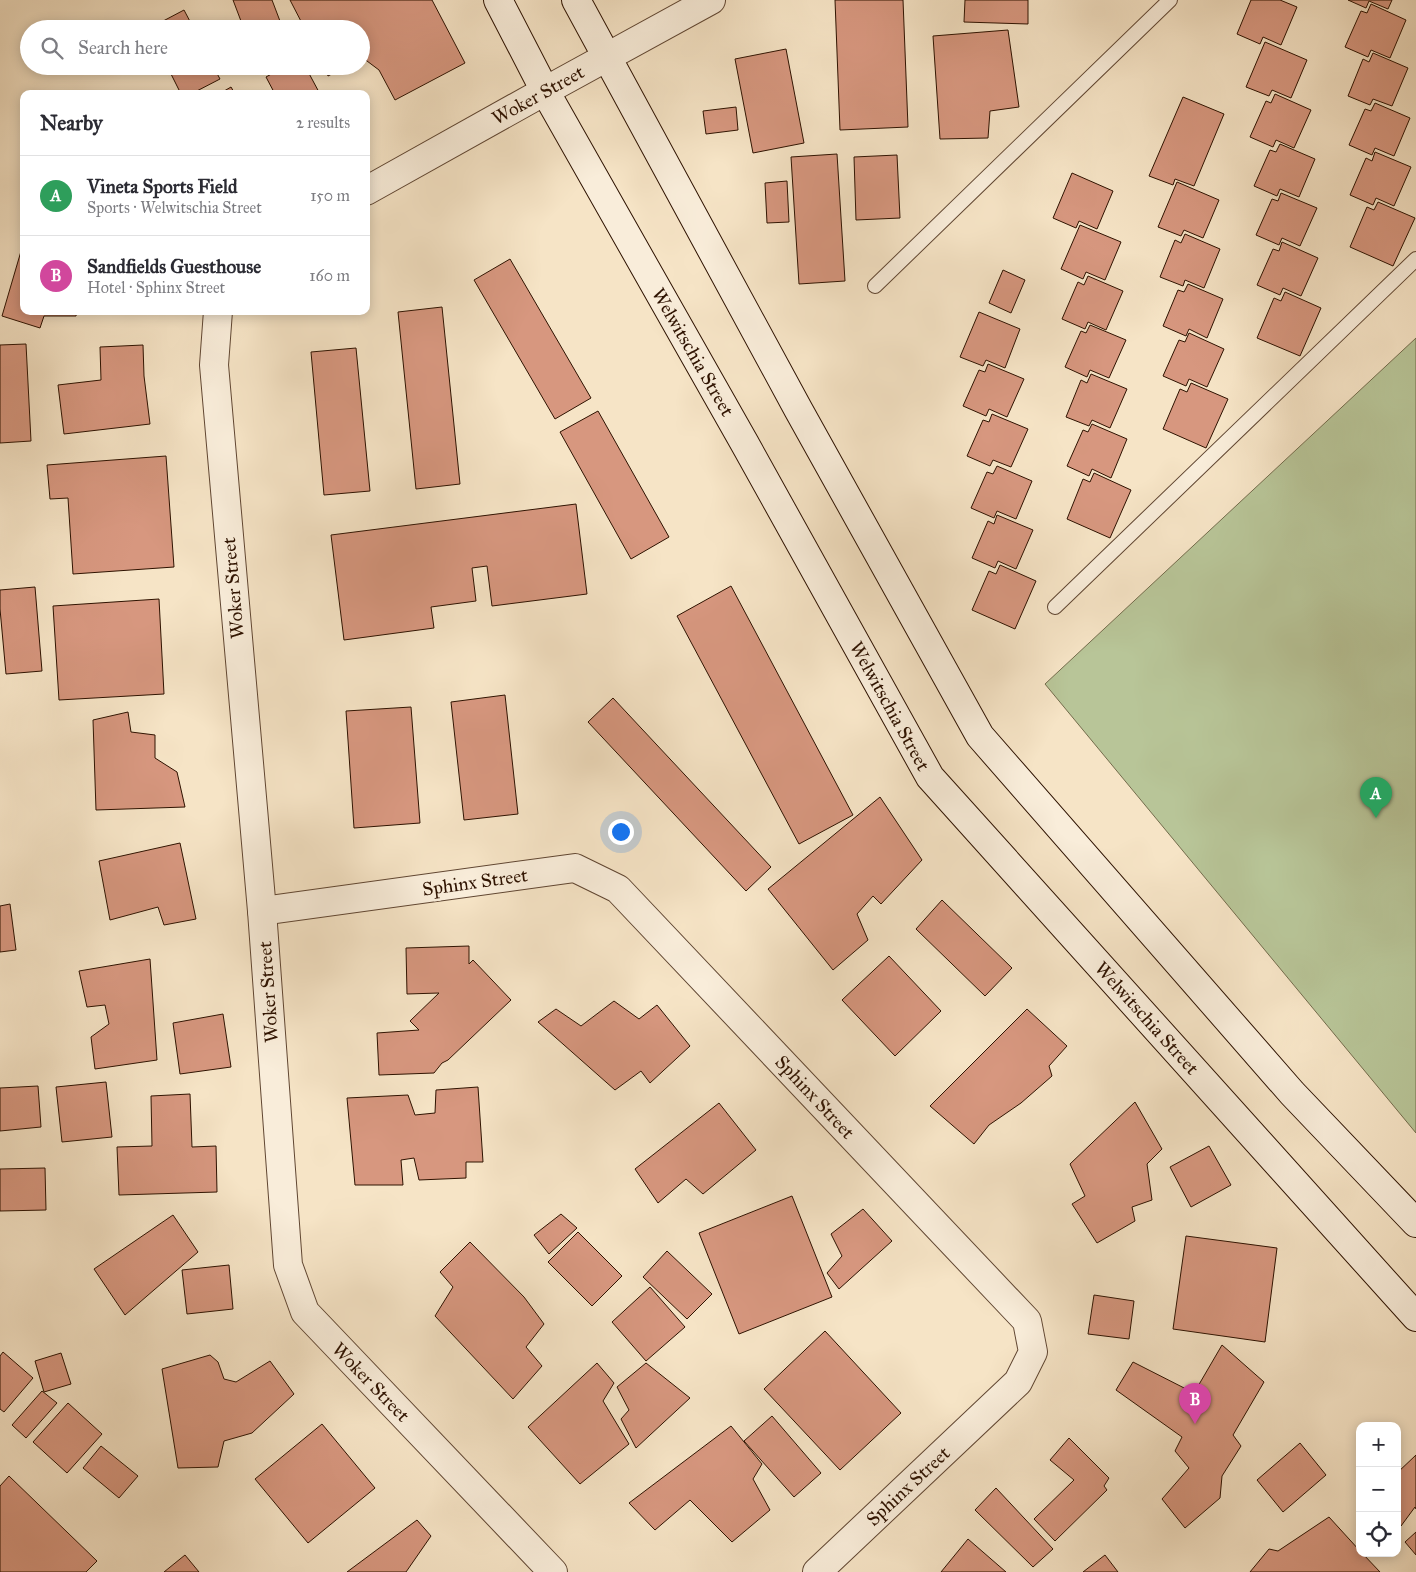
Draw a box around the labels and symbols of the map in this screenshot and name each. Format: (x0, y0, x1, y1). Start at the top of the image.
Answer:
street label: Woker Street (488, 60, 588, 130)
street label: Welwitschia Street (647, 284, 739, 421)
street label: Woker Street (217, 536, 249, 640)
street label: Welwitschia Street (845, 637, 935, 775)
pin: A (1360, 777, 1392, 818)
your location (608, 819, 634, 845)
street label: Sphinx Street (421, 863, 529, 901)
street label: Woker Street (253, 940, 283, 1044)
street label: Welwitschia Street (1090, 957, 1204, 1080)
street label: Sphinx Street (770, 1050, 860, 1144)
street label: Woker Street (327, 1337, 415, 1427)
pin: B (1179, 1383, 1211, 1424)
street label: Sphinx Street (861, 1441, 955, 1531)

